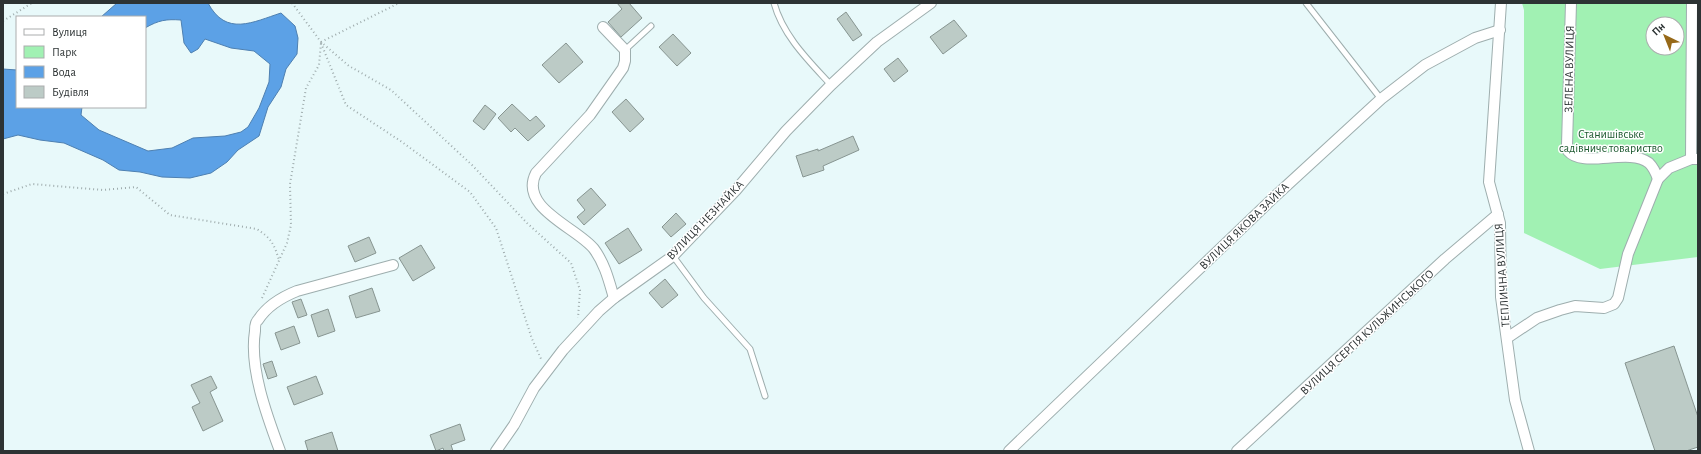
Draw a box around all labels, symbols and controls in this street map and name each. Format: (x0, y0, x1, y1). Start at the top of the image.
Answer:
legend (16, 16, 146, 108)
north arrow (1645, 16, 1685, 56)
text: Пн (1650, 20, 1667, 38)
street label: ЗЕЛЕНА ВУЛИЦЯ (1562, 25, 1576, 113)
text: Вулиця (52, 26, 87, 39)
text: Парк (52, 46, 77, 58)
text: Вода (52, 66, 76, 78)
text: Будівля (52, 86, 89, 99)
park label: Станишівське садівниче товариство (1559, 128, 1663, 154)
street label: ВУЛИЦЯ НЕЗНАЙКА (663, 177, 746, 262)
street label: ВУЛИЦЯ ЯКОВА ЗАЙКА (1196, 180, 1291, 272)
street label: ТЕПЛИЧНА ВУЛИЦЯ (1492, 223, 1512, 327)
street label: ВУЛИЦЯ СЕРГІЯ КУЛЬЖИНСЬКОГО (1298, 267, 1436, 397)

